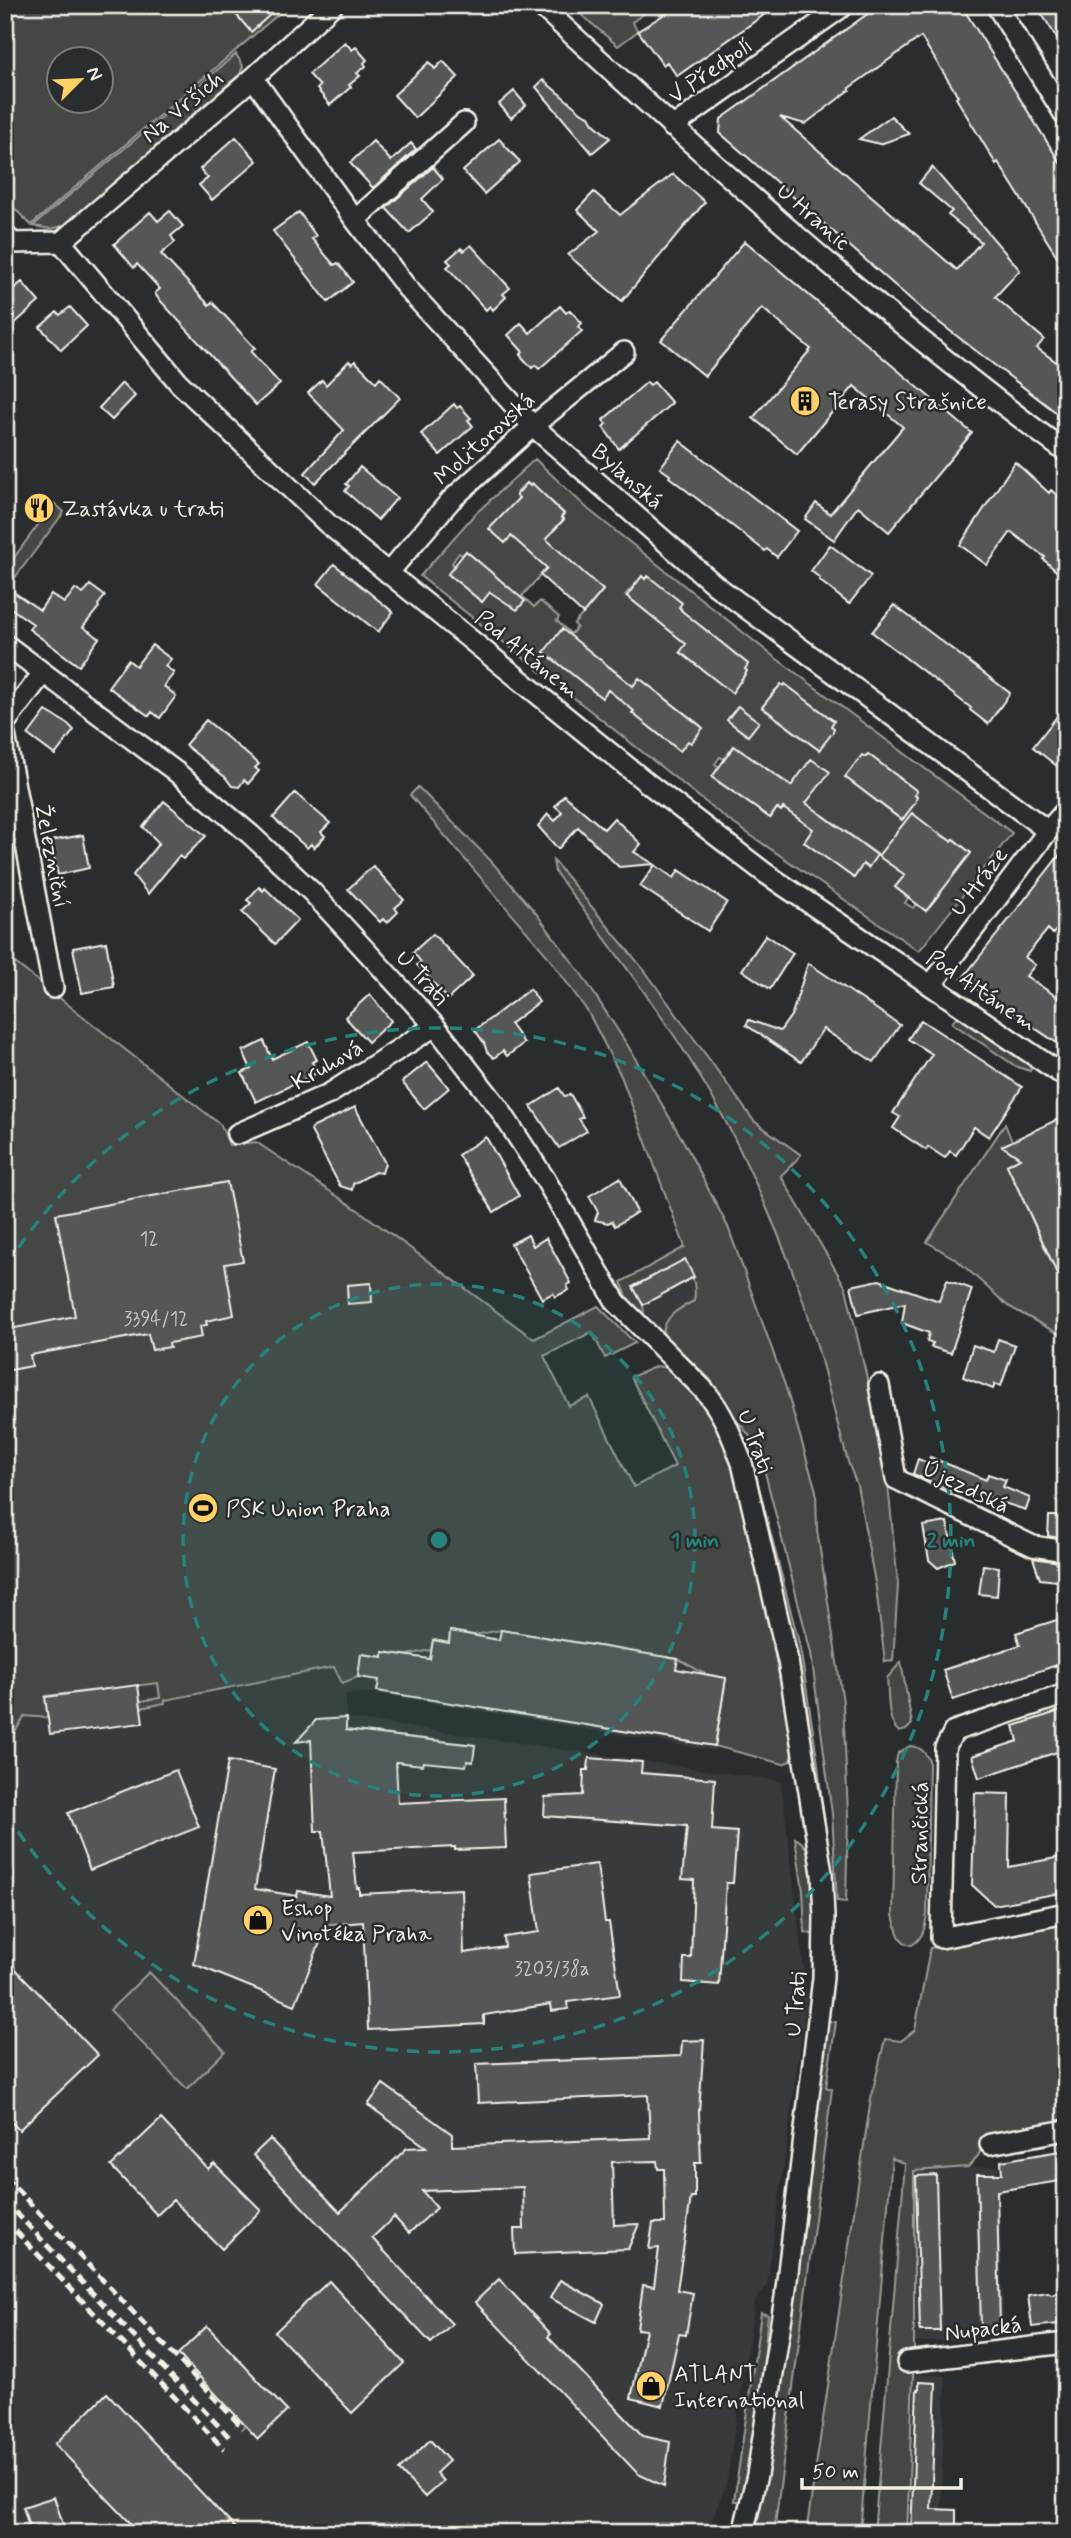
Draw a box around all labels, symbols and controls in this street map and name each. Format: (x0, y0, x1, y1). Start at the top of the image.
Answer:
street label: V Předpolí (663, 32, 759, 112)
north arrow (46, 46, 116, 116)
text: N (80, 63, 108, 85)
street label: Na Vrších (136, 65, 230, 151)
street label: U Hranic (769, 177, 856, 258)
building icon: Terasy Strašnice (788, 384, 822, 418)
street label: Molitorovská (428, 386, 542, 493)
place label: Terasy Strašnice (828, 388, 987, 418)
street label: Bylanská (584, 438, 669, 517)
restaurant icon: Zastávka u trati (22, 491, 56, 525)
place label: Zastávka u trati (62, 495, 224, 525)
street label: Pod Altánem (468, 604, 586, 707)
street label: Železniční (26, 802, 76, 910)
street label: U Hráze (944, 842, 1015, 923)
street label: U Trati (388, 944, 455, 1013)
street label: Pod Altánem (920, 944, 1042, 1040)
street label: Kruhová (287, 1033, 369, 1098)
house number: 12 (140, 1227, 158, 1252)
house number: 3394/12 (124, 1307, 188, 1332)
street label: U Trati (729, 1406, 779, 1478)
street label: Újezdská (916, 1454, 1014, 1522)
sports icon: PSK Union Praha (186, 1491, 220, 1525)
place label: PSK Union Praha (226, 1495, 391, 1525)
text: 1 min (671, 1527, 719, 1555)
text: 2 min (926, 1527, 976, 1555)
centre of rings (427, 1528, 451, 1552)
street label: Strančická (905, 1781, 937, 1885)
place label: Eshop Vinotéka Praha (281, 1894, 432, 1950)
shop icon: Eshop Vinotéka Praha (241, 1903, 275, 1937)
house number: 3203/38a (514, 1957, 590, 1982)
street label: U Trati (779, 1970, 815, 2038)
street label: Nupacká (943, 2310, 1024, 2350)
place label: ATLANT International (674, 2360, 804, 2416)
shop icon: ATLANT International (634, 2369, 668, 2403)
scale bar (802, 2447, 961, 2491)
text: 50 m (812, 2458, 859, 2486)

